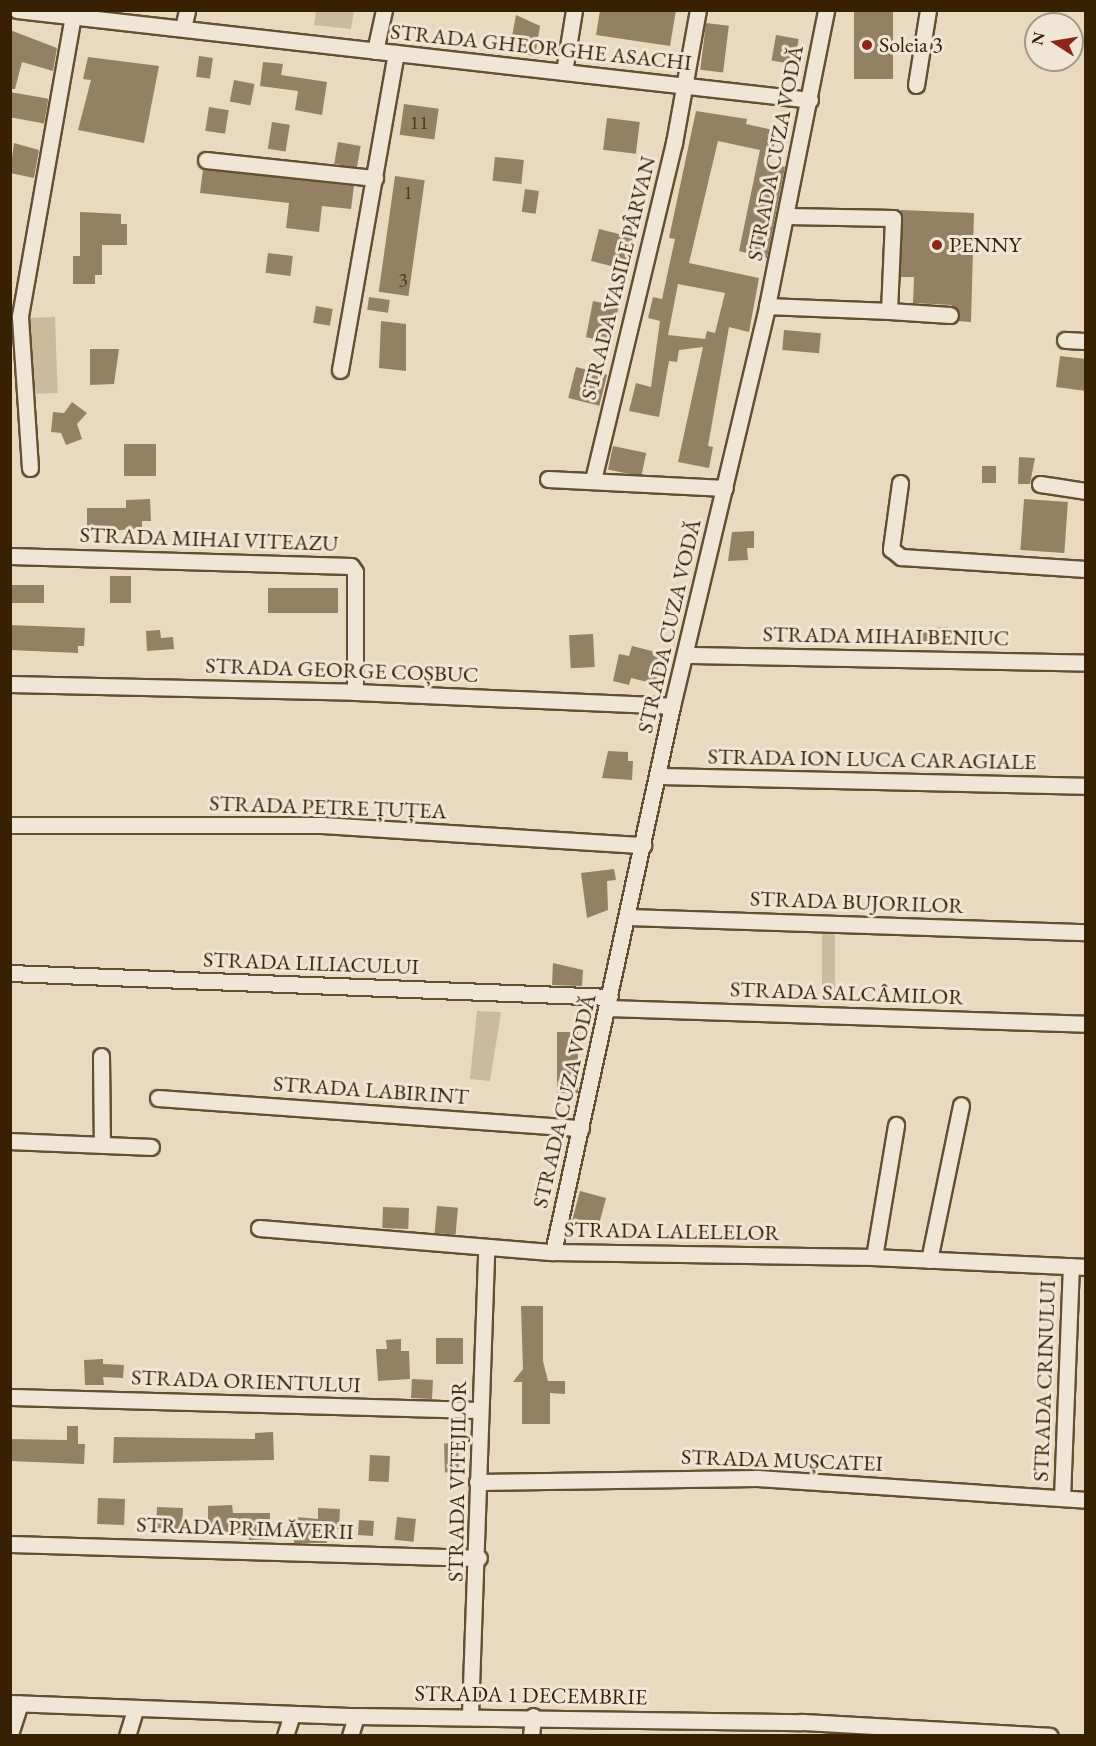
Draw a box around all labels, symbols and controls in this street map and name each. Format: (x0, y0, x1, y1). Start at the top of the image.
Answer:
north arrow (1024, 12, 1084, 72)
street label: STRADA GHEORGHE ASACHI (389, 18, 693, 76)
text: N (1026, 30, 1049, 47)
place label: Soleia 3 (879, 32, 943, 58)
marker: Soleia 3 (860, 38, 874, 52)
street label: STRADA CUZA VODĂ (741, 43, 809, 263)
house number: 11 (409, 110, 429, 134)
street label: STRADA VASILE PÂRVAN (575, 154, 661, 402)
house number: 1 (403, 180, 413, 204)
place label: PENNY (949, 232, 1021, 258)
marker: PENNY (930, 238, 944, 252)
house number: 3 (398, 268, 408, 292)
street label: STRADA CUZA VODĂ (632, 516, 706, 736)
street label: STRADA MIHAI VITEAZU (79, 521, 339, 557)
street label: STRADA MIHAI BENIUC (762, 621, 1010, 651)
street label: STRADA GEORGE COȘBUC (205, 652, 479, 688)
street label: STRADA ION LUCA CARAGIALE (707, 743, 1037, 775)
street label: STRADA PETRE ȚUȚEA (209, 790, 447, 824)
street label: STRADA BUJORILOR (749, 885, 965, 919)
street label: STRADA LILIACULUI (203, 946, 419, 980)
street label: STRADA SALCÂMILOR (730, 976, 964, 1010)
street label: STRADA CUZA VODĂ (527, 991, 601, 1211)
street label: STRADA LABIRINT (272, 1070, 470, 1110)
street label: STRADA LALELELOR (564, 1216, 780, 1246)
street label: STRADA CRINULUI (1027, 1280, 1061, 1482)
street label: STRADA ORIENTULUI (131, 1364, 361, 1398)
street label: STRADA VITEJILOR (442, 1380, 472, 1582)
street label: STRADA MUȘCATEI (681, 1443, 883, 1477)
street label: STRADA PRIMĂVERII (136, 1511, 354, 1545)
street label: STRADA 1 DECEMBRIE (414, 1680, 648, 1710)

